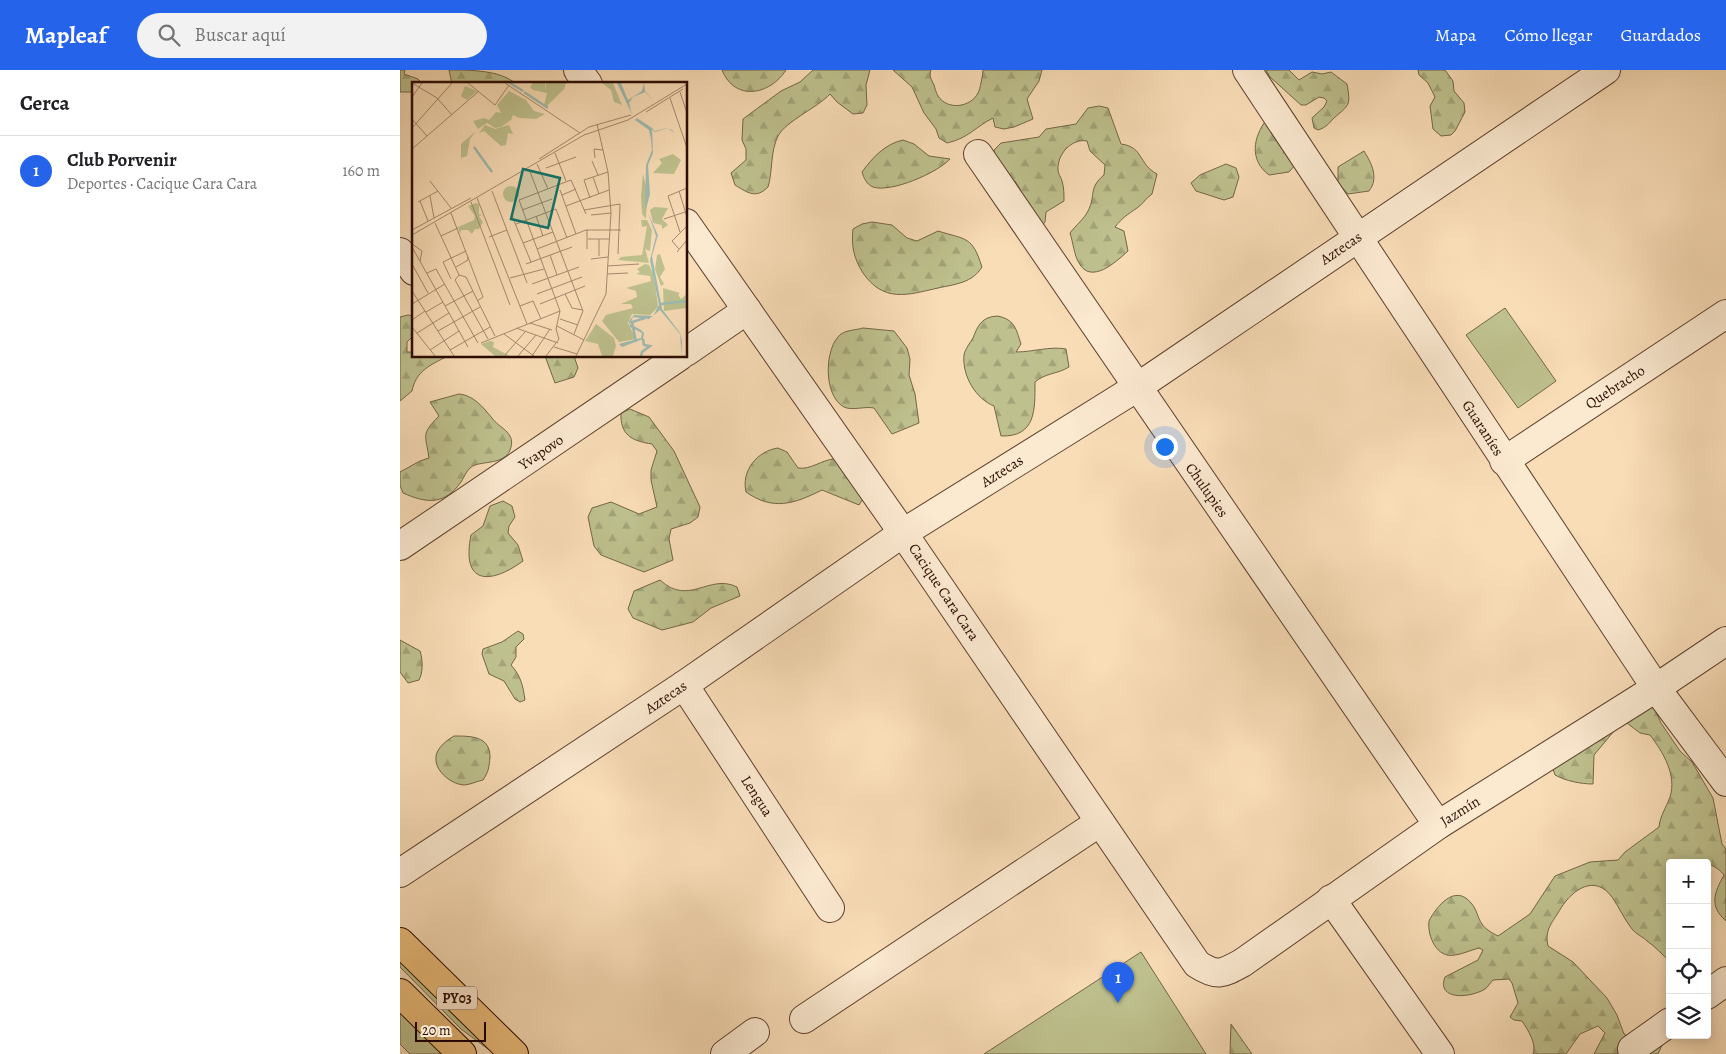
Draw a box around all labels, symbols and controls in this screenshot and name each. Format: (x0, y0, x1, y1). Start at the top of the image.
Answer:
search box (137, 13, 487, 58)
text: Mapleaf (25, 19, 107, 51)
icon: search (155, 21, 183, 49)
text: Buscar aquí (195, 22, 286, 48)
text: Mapa (1435, 23, 1476, 47)
text: Cómo llegar (1504, 23, 1593, 47)
text: Guardados (1621, 23, 1701, 47)
inset map (412, 82, 688, 358)
text: Cerca (20, 89, 70, 117)
text: Club Porvenir (67, 147, 177, 173)
text: 1 (33, 160, 39, 182)
text: 160 m (342, 160, 380, 182)
text: Deportes · Cacique Cara Cara (67, 173, 257, 195)
street label: Aztecas (1315, 227, 1366, 270)
street label: Quebracho (1581, 360, 1649, 414)
street label: Guaraníes (1458, 396, 1508, 460)
street label: Yvapovo (514, 430, 567, 475)
your location (1152, 434, 1178, 460)
street label: Aztecas (976, 450, 1027, 492)
street label: Chulupies (1181, 459, 1233, 521)
street label: Cacique Cara Cara (904, 539, 984, 645)
street label: Aztecas (640, 676, 691, 719)
street label: Lengua (736, 772, 778, 820)
street label: Jazmín (1436, 791, 1484, 831)
map controls (1666, 859, 1711, 1039)
button: + (1666, 859, 1711, 904)
button: − (1666, 904, 1711, 949)
button: locate (1666, 949, 1711, 994)
pin: 1 (1102, 962, 1134, 1003)
road number: PY03 (437, 986, 477, 1010)
button: layers (1666, 994, 1711, 1039)
scale bar (415, 1019, 486, 1042)
text: 20 m (422, 1021, 451, 1040)

